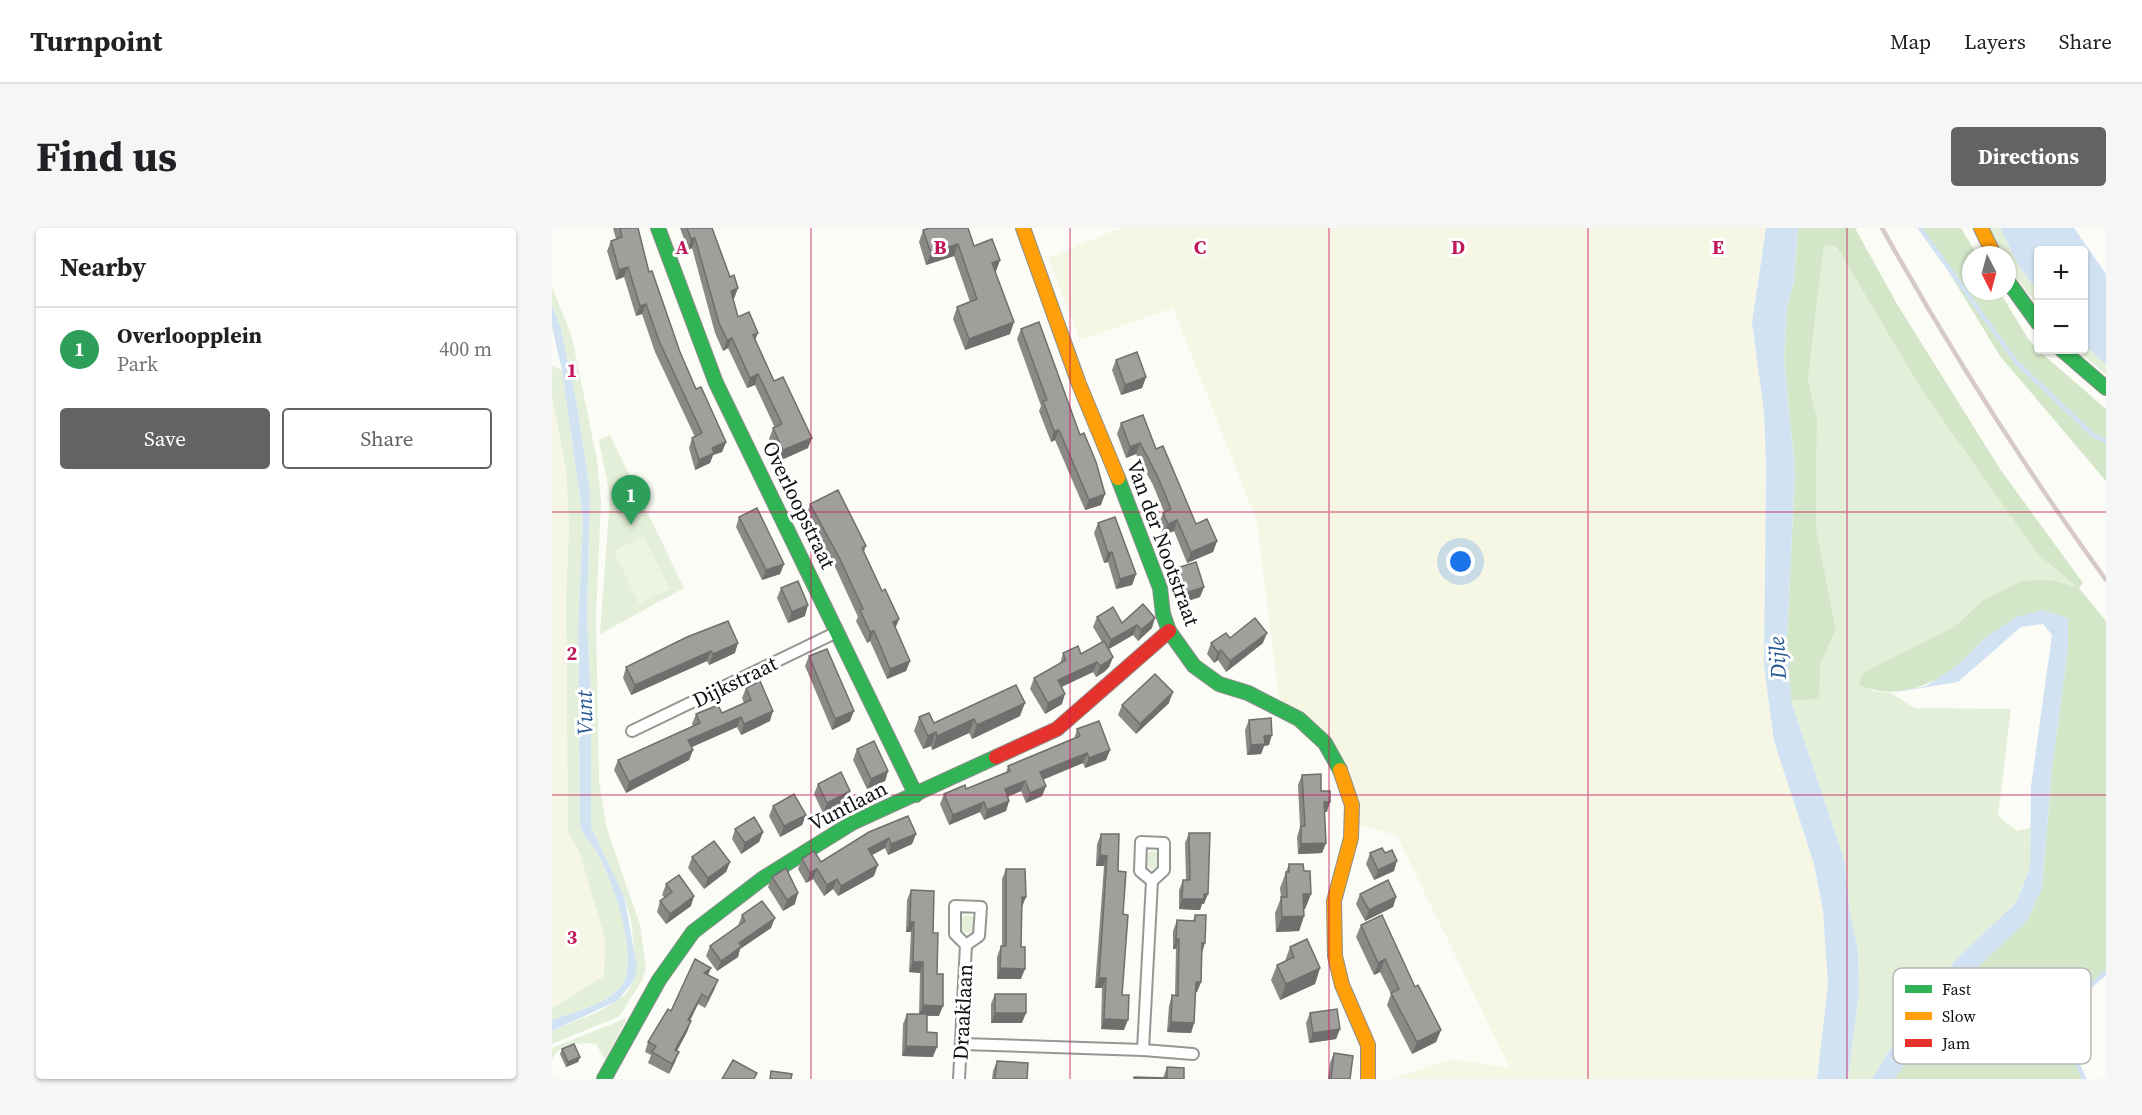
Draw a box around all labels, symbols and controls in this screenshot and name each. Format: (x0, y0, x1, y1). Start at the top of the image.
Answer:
text: Turnpoint (30, 22, 162, 60)
text: Map (1890, 27, 1931, 56)
text: Layers (1964, 27, 2026, 56)
text: Share (2059, 27, 2112, 56)
text: Find us (36, 127, 177, 185)
button: Directions (1951, 127, 2106, 186)
text: A (675, 233, 689, 261)
text: B (933, 233, 947, 261)
text: C (1194, 233, 1206, 261)
text: D (1451, 233, 1465, 261)
text: E (1712, 233, 1724, 261)
north arrow (1962, 246, 2016, 300)
map controls (2034, 246, 2088, 354)
button: + (2034, 246, 2088, 300)
text: Nearby (60, 249, 146, 285)
button: − (2034, 300, 2088, 354)
text: Overloopplein (117, 320, 262, 350)
text: 1 (74, 335, 85, 363)
text: 400 m (439, 335, 492, 363)
text: Park (117, 350, 158, 378)
text: 1 (567, 356, 577, 384)
button: Save (60, 408, 270, 469)
button: Share (282, 408, 492, 469)
street label: Overloopstraat (756, 436, 843, 574)
street label: Van der Nootstraat (1120, 456, 1207, 630)
pin: 1 (612, 476, 650, 525)
your location (1446, 547, 1475, 576)
water label: Dijle (1761, 636, 1793, 681)
text: 2 (567, 639, 578, 667)
street label: Dijkstraat (688, 648, 782, 715)
water label: Vunt (569, 690, 599, 736)
street label: Vuntlaan (803, 773, 892, 838)
text: 3 (567, 923, 578, 951)
street label: Draaklaan (945, 963, 980, 1061)
legend (1893, 968, 2091, 1064)
text: Fast (1942, 978, 1972, 1000)
text: Slow (1942, 1005, 1977, 1027)
text: Jam (1941, 1032, 1970, 1054)

